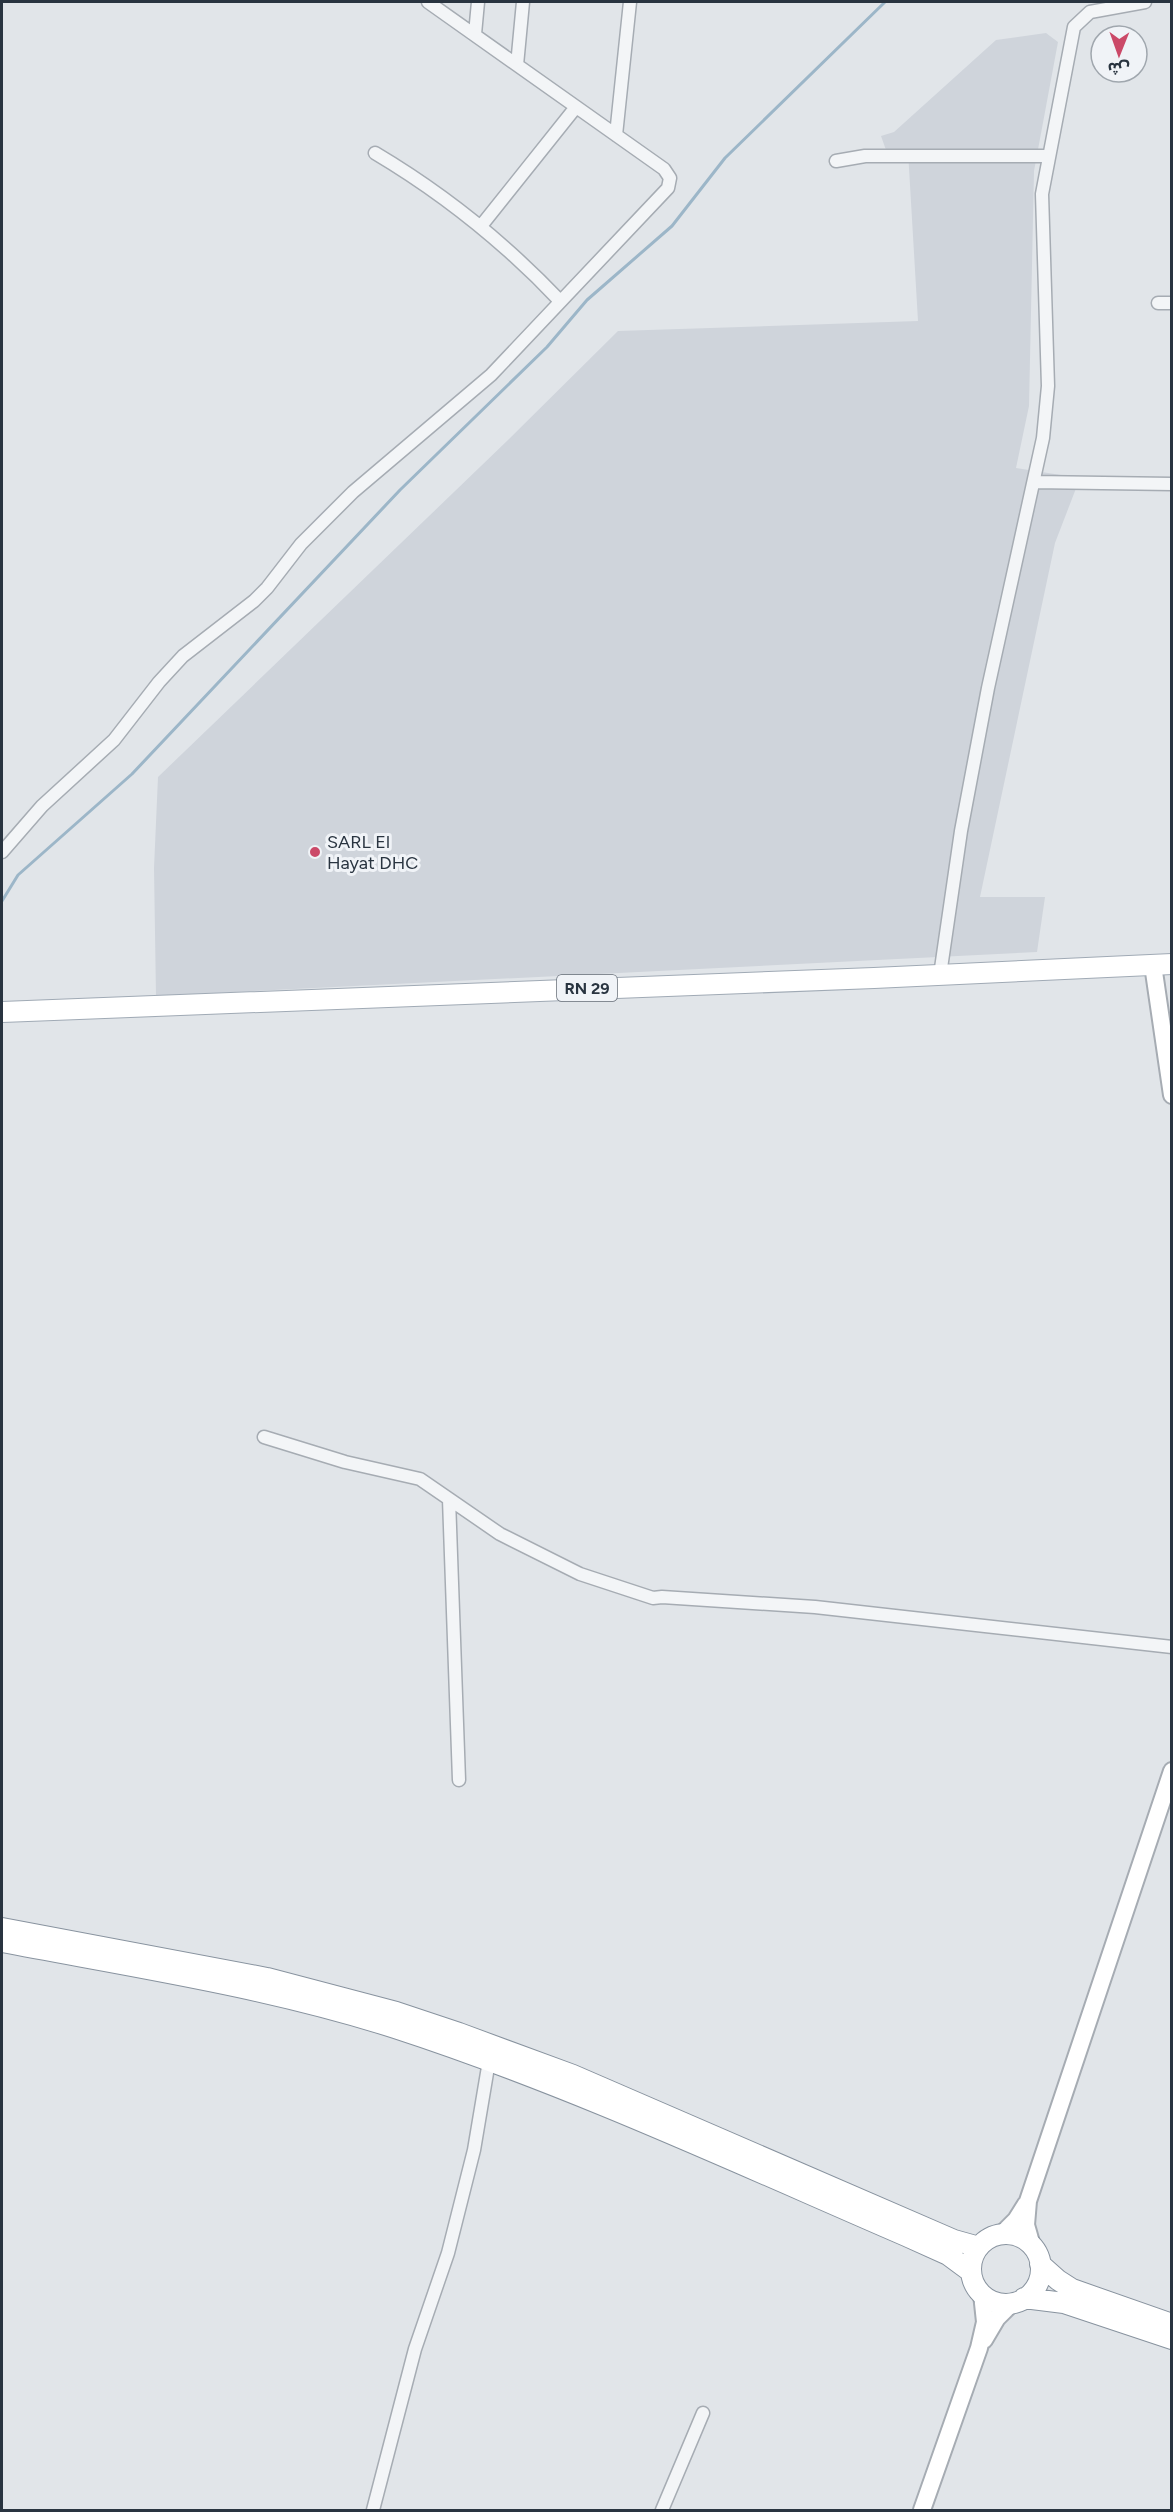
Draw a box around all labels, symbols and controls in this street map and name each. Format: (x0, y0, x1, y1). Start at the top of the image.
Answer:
north arrow (1089, 24, 1149, 84)
text: ش (1108, 59, 1130, 78)
place label: SARL El Hayat DHC (327, 831, 418, 874)
marker: SARL El Hayat DHC (308, 845, 322, 859)
road number: RN 29 (557, 975, 617, 1001)

